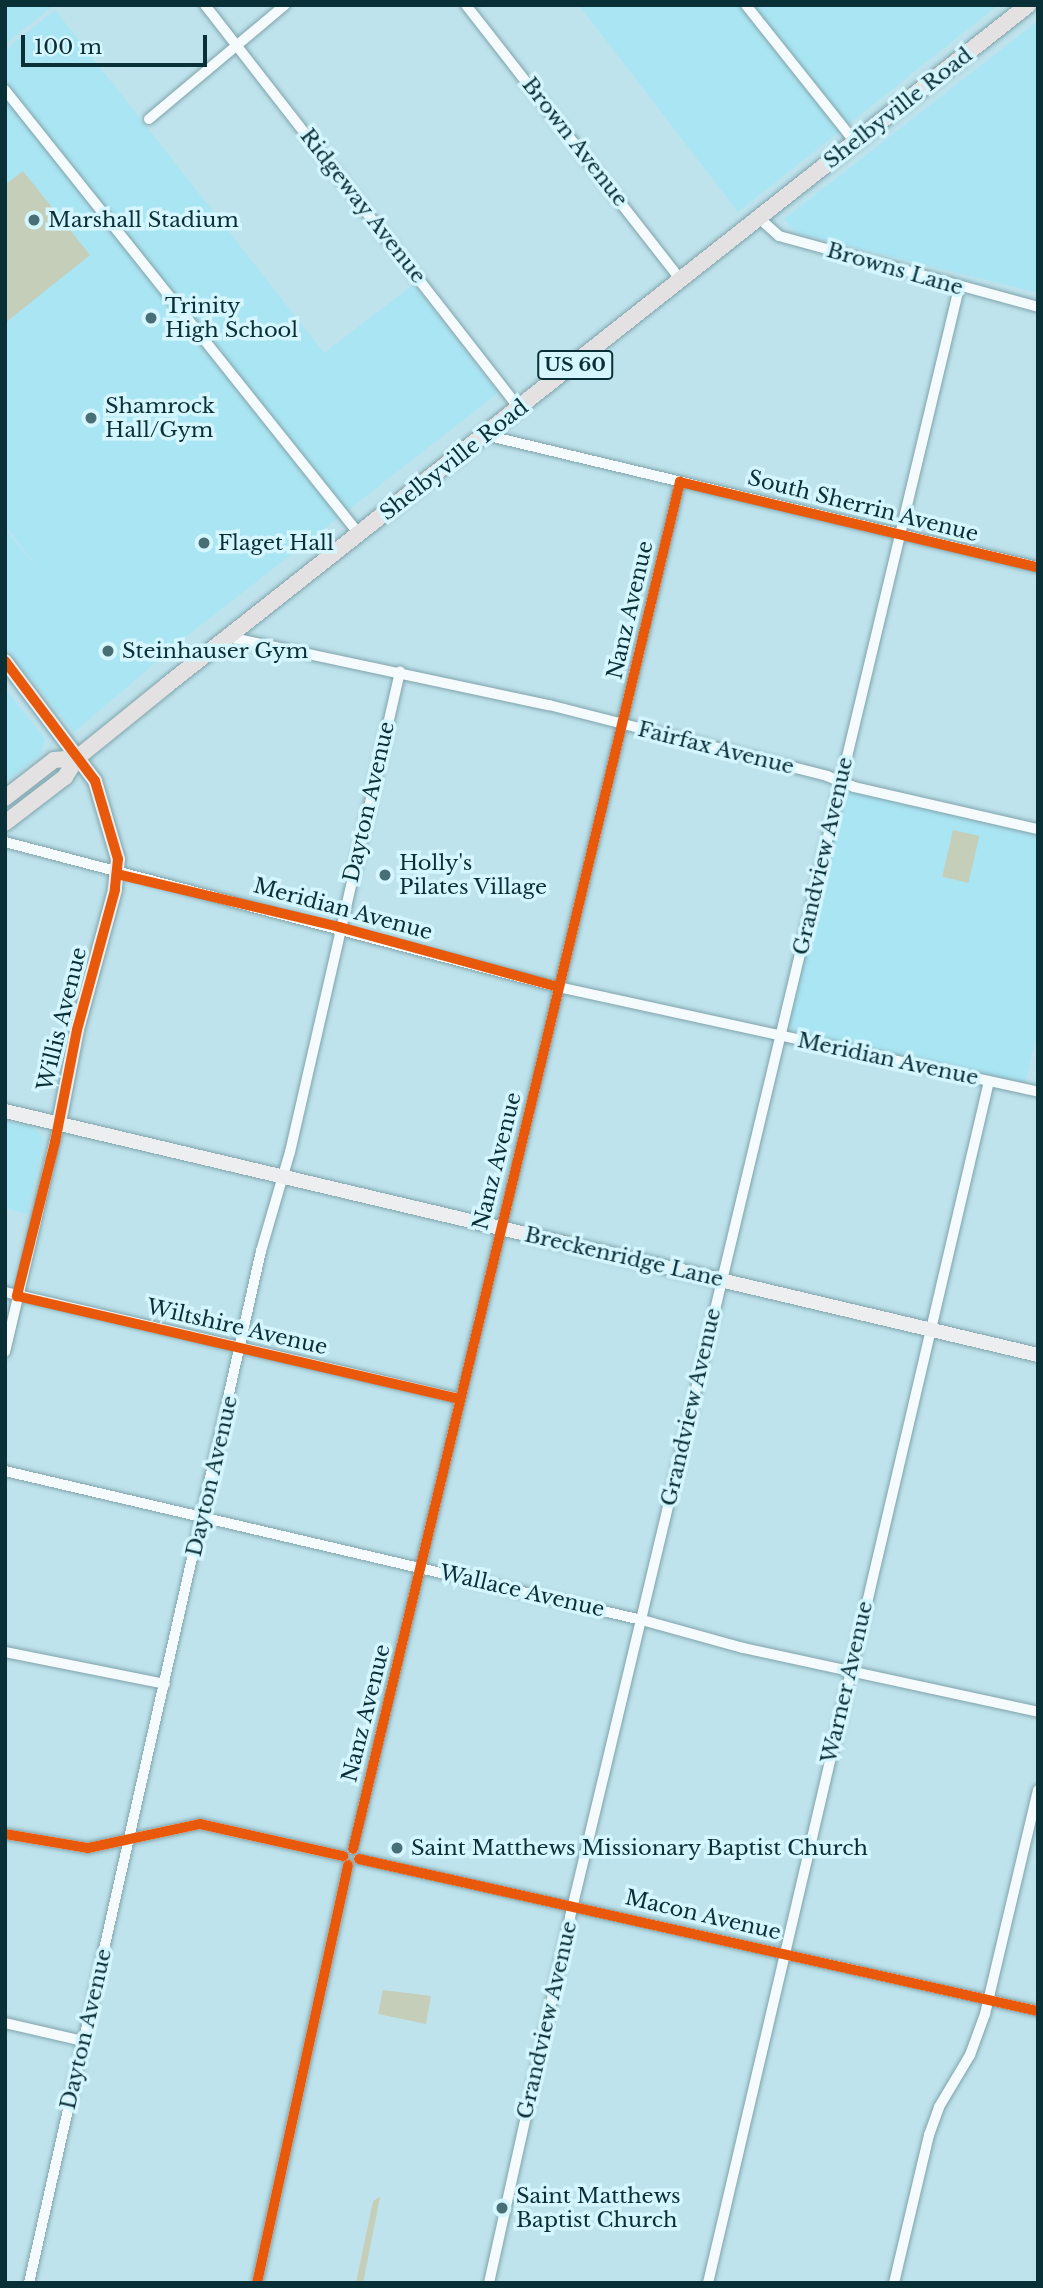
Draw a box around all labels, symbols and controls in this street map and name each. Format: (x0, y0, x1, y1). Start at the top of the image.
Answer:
scale bar (24, 21, 210, 65)
text: 100 m (34, 34, 102, 60)
street label: Shelbyville Road (819, 42, 977, 174)
street label: Brown Avenue (517, 72, 633, 212)
street label: Ridgeway Avenue (294, 123, 432, 289)
place label: Marshall Stadium (48, 207, 239, 233)
marker: Marshall Stadium (26, 212, 42, 228)
street label: Browns Lane (824, 238, 966, 300)
place label: Trinity High School (165, 293, 298, 343)
marker: Trinity High School (143, 310, 159, 326)
road number: US 60 (536, 350, 614, 380)
place label: Shamrock Hall/Gym (105, 393, 215, 443)
street label: Shelbyville Road (375, 394, 533, 526)
marker: Shamrock Hall/Gym (83, 410, 99, 426)
street label: South Sherrin Avenue (745, 465, 981, 547)
place label: Flaget Hall (218, 530, 334, 556)
marker: Flaget Hall (196, 535, 212, 551)
street label: Nanz Avenue (602, 538, 658, 682)
place label: Steinhauser Gym (122, 638, 309, 664)
marker: Steinhauser Gym (100, 643, 116, 659)
street label: Fairfax Avenue (635, 716, 797, 780)
street label: Dayton Avenue (338, 719, 400, 885)
street label: Grandview Avenue (788, 754, 858, 958)
place label: Holly's Pilates Village (399, 850, 548, 900)
marker: Holly's Pilates Village (377, 867, 393, 883)
street label: Meridian Avenue (250, 873, 436, 945)
street label: Willis Avenue (32, 944, 92, 1094)
street label: Meridian Avenue (795, 1027, 981, 1091)
street label: Nanz Avenue (468, 1089, 526, 1233)
street label: Breckenridge Lane (522, 1222, 726, 1292)
street label: Wiltshire Avenue (144, 1294, 330, 1360)
street label: Grandview Avenue (656, 1305, 726, 1509)
street label: Dayton Avenue (181, 1393, 243, 1559)
street label: Wallace Avenue (437, 1560, 607, 1622)
street label: Warner Avenue (816, 1598, 878, 1766)
street label: Nanz Avenue (337, 1641, 395, 1785)
place label: Saint Matthews Missionary Baptist Church (411, 1835, 869, 1861)
marker: Saint Matthews Missionary Baptist Church (389, 1840, 405, 1856)
street label: Macon Avenue (622, 1885, 784, 1945)
street label: Grandview Avenue (512, 1918, 582, 2122)
street label: Dayton Avenue (55, 1946, 117, 2112)
place label: Saint Matthews Baptist Church (516, 2183, 681, 2233)
marker: Saint Matthews Baptist Church (494, 2200, 510, 2216)

